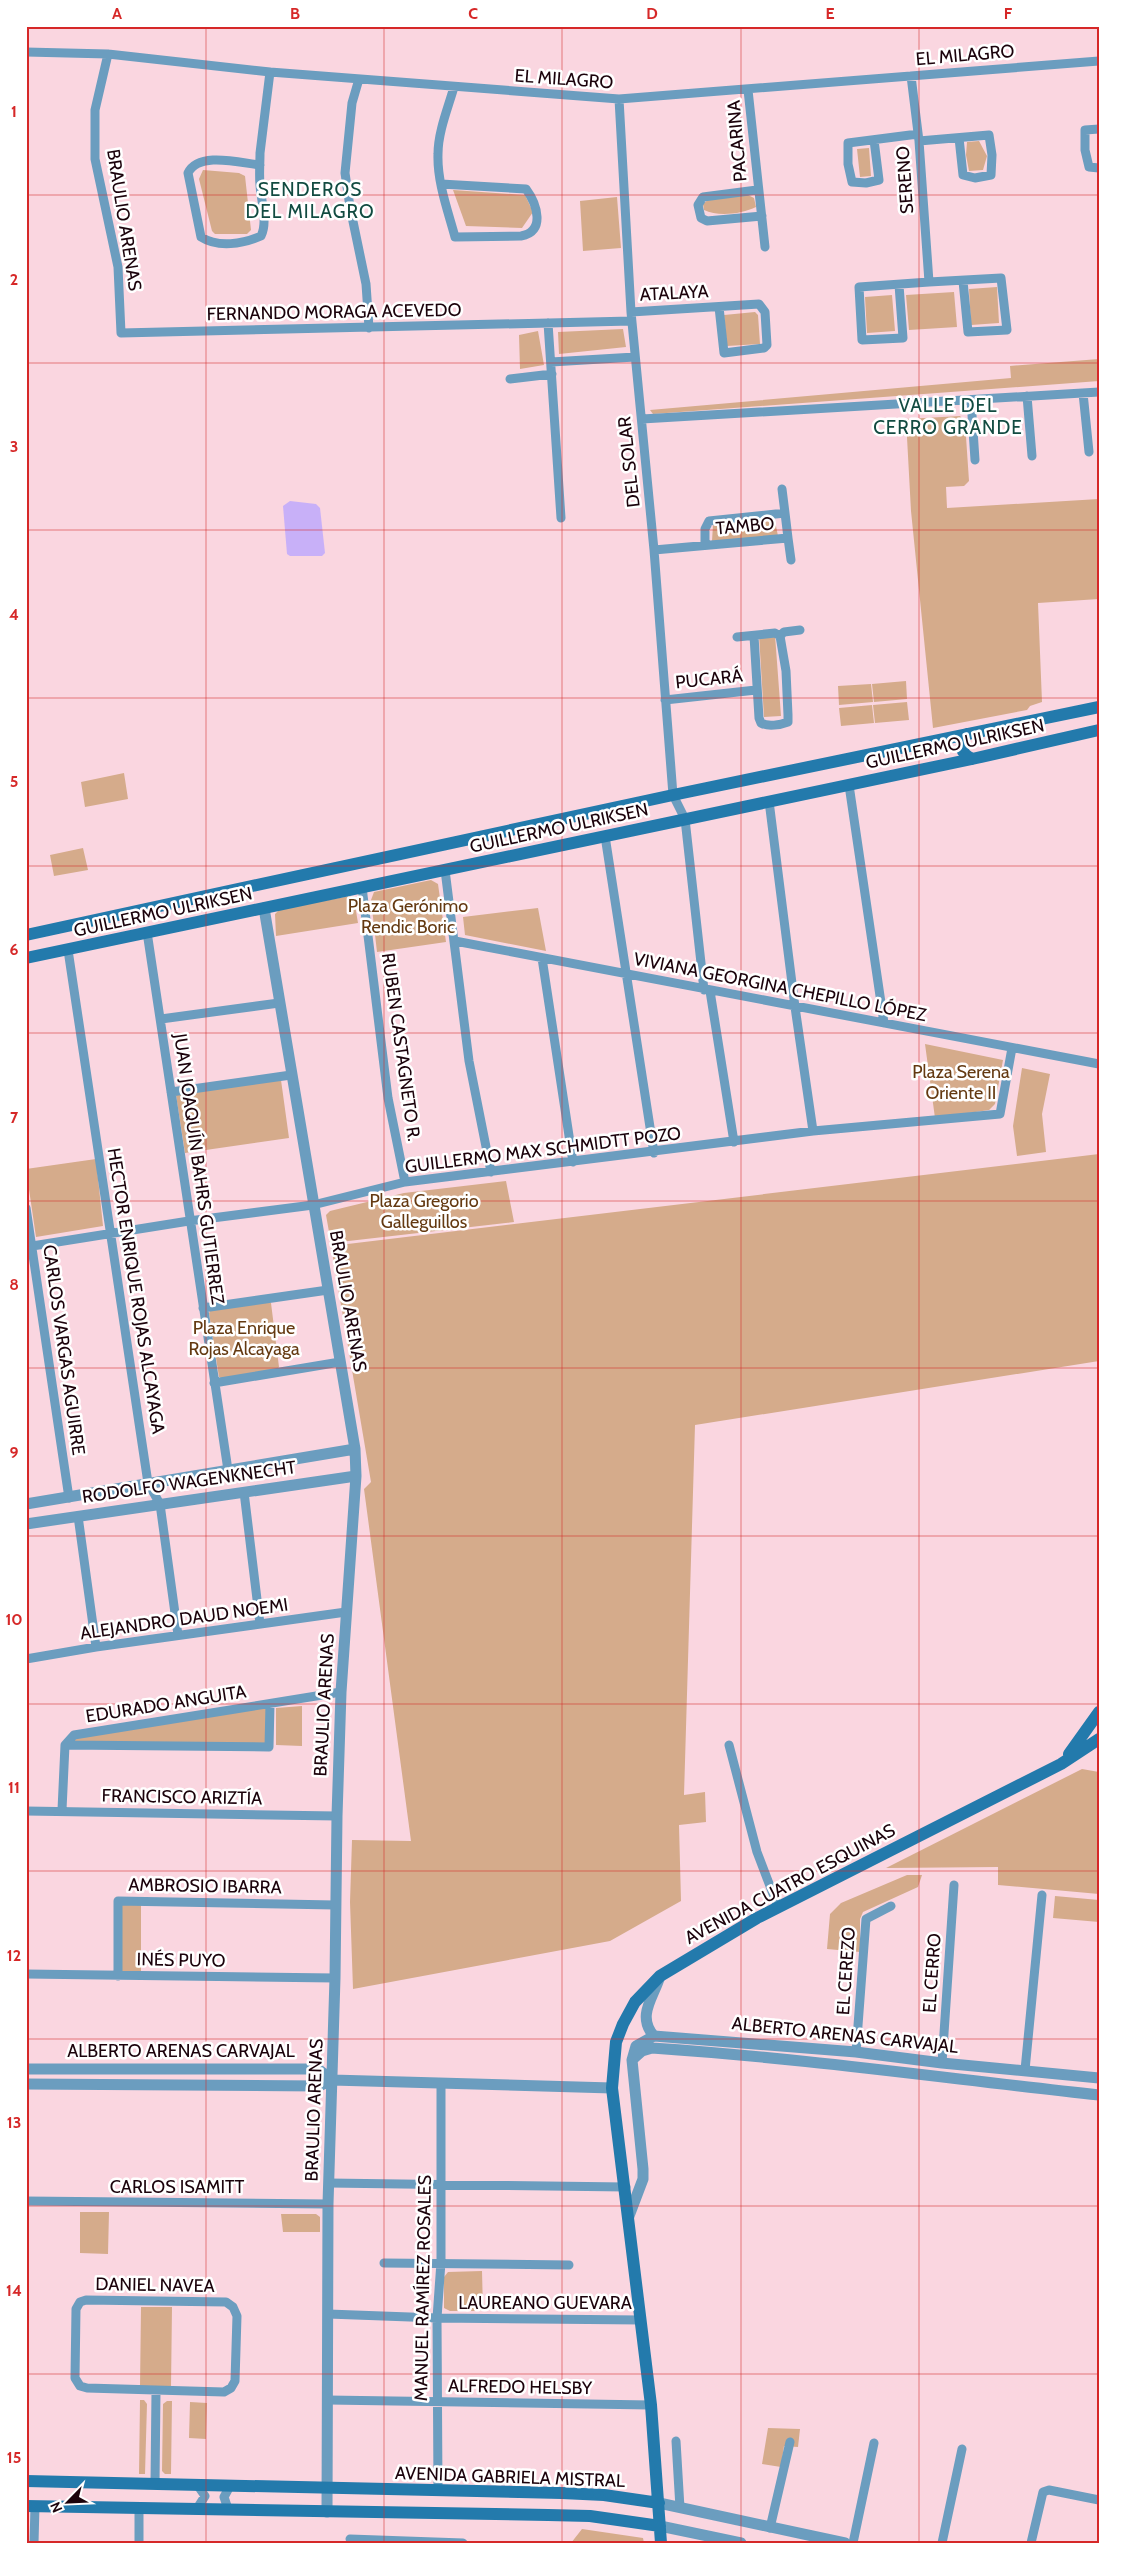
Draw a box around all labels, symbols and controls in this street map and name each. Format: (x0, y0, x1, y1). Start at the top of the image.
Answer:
text: A (112, 4, 122, 23)
text: B (290, 4, 300, 23)
text: C (468, 4, 478, 23)
text: D (646, 4, 658, 23)
text: E (825, 4, 835, 23)
text: F (1004, 4, 1013, 23)
street label: EL MILAGRO (915, 40, 1015, 70)
street label: EL MILAGRO (514, 65, 614, 93)
street label: PACARINA (722, 99, 752, 183)
text: 1 (11, 102, 17, 121)
street label: SERENO (892, 145, 918, 215)
street label: BRAULIO ARENAS (102, 148, 146, 292)
district label: SENDEROS DEL MILAGRO (245, 178, 375, 223)
text: 2 (10, 270, 18, 289)
street label: ATALAYA (639, 280, 709, 306)
street label: FERNANDO MORAGA ACEVEDO (206, 299, 462, 325)
district label: VALLE DEL CERRO GRANDE (873, 394, 1023, 439)
street label: DEL SOLAR (613, 415, 645, 509)
text: 3 (10, 437, 18, 456)
street label: TAMBO (715, 512, 775, 540)
text: 4 (9, 605, 19, 624)
street label: PUCARÁ (674, 665, 744, 693)
street label: GUILLERMO ULRIKSEN (864, 714, 1046, 774)
text: 5 (10, 772, 18, 791)
street label: GUILLERMO ULRIKSEN (468, 798, 650, 858)
street label: GUILLERMO ULRIKSEN (72, 882, 254, 942)
park label: Plaza Gerónimo Rendic Boric (348, 895, 468, 938)
text: 6 (10, 940, 19, 959)
street label: VIVIANA GEORGINA CHEPILLO LÓPEZ (632, 948, 928, 1026)
street label: RUBEN CASTAGNETO R. (377, 951, 425, 1143)
street label: JUAN JOAQUÍN BAHRS GUTIERREZ (169, 1031, 229, 1306)
park label: Plaza Serena Oriente II (912, 1061, 1010, 1104)
text: 7 (10, 1108, 19, 1127)
street label: GUILLERMO MAX SCHMIDTT POZO (404, 1122, 682, 1178)
street label: HECTOR ENRIQUE ROJAS ALCAYAGA (103, 1146, 169, 1436)
park label: Plaza Gregorio Galleguillos (369, 1190, 479, 1233)
street label: BRAULIO ARENAS (325, 1229, 371, 1373)
street label: CARLOS VARGAS AGUIRRE (38, 1243, 90, 1457)
text: 8 (9, 1275, 19, 1294)
park label: Plaza Enrique Rojas Alcayaga (188, 1317, 300, 1360)
text: 9 (10, 1443, 19, 1462)
street label: RODOLFO WAGENKNECHT (81, 1456, 298, 1508)
street label: ALEJANDRO DAUD NOEMI (79, 1594, 289, 1644)
text: 10 (5, 1610, 23, 1629)
street label: BRAULIO ARENAS (309, 1633, 339, 1777)
street label: EDURADO ANGUITA (84, 1680, 248, 1728)
text: 11 (8, 1778, 20, 1797)
street label: FRANCISCO ARIZTÍA (101, 1785, 263, 1809)
street label: AVENIDA CUATRO ESQUINAS (681, 1819, 899, 1949)
street label: AMBROSIO IBARRA (128, 1874, 282, 1898)
street label: EL CEREZO (832, 1926, 860, 2016)
street label: EL CERRO (918, 1932, 946, 2014)
text: 12 (7, 1946, 21, 1965)
street label: INÉS PUYO (136, 1948, 226, 1972)
street label: ALBERTO ARENAS CARVAJAL (731, 2012, 959, 2058)
street label: BRAULIO ARENAS (301, 2038, 327, 2182)
street label: ALBERTO ARENAS CARVAJAL (67, 2040, 295, 2062)
text: 13 (7, 2113, 21, 2132)
street label: MANUEL RAMÍREZ ROSALES (410, 2175, 436, 2401)
street label: CARLOS ISAMITT (110, 2176, 245, 2198)
street label: DANIEL NAVEA (95, 2273, 215, 2297)
text: 14 (6, 2281, 22, 2300)
street label: LAUREANO GUEVARA (458, 2292, 632, 2314)
street label: ALFREDO HELSBY (448, 2375, 593, 2399)
text: 15 (7, 2448, 21, 2467)
street label: AVENIDA GABRIELA MISTRAL (395, 2462, 625, 2492)
north arrow (42, 2476, 92, 2526)
text: N (46, 2499, 66, 2515)

